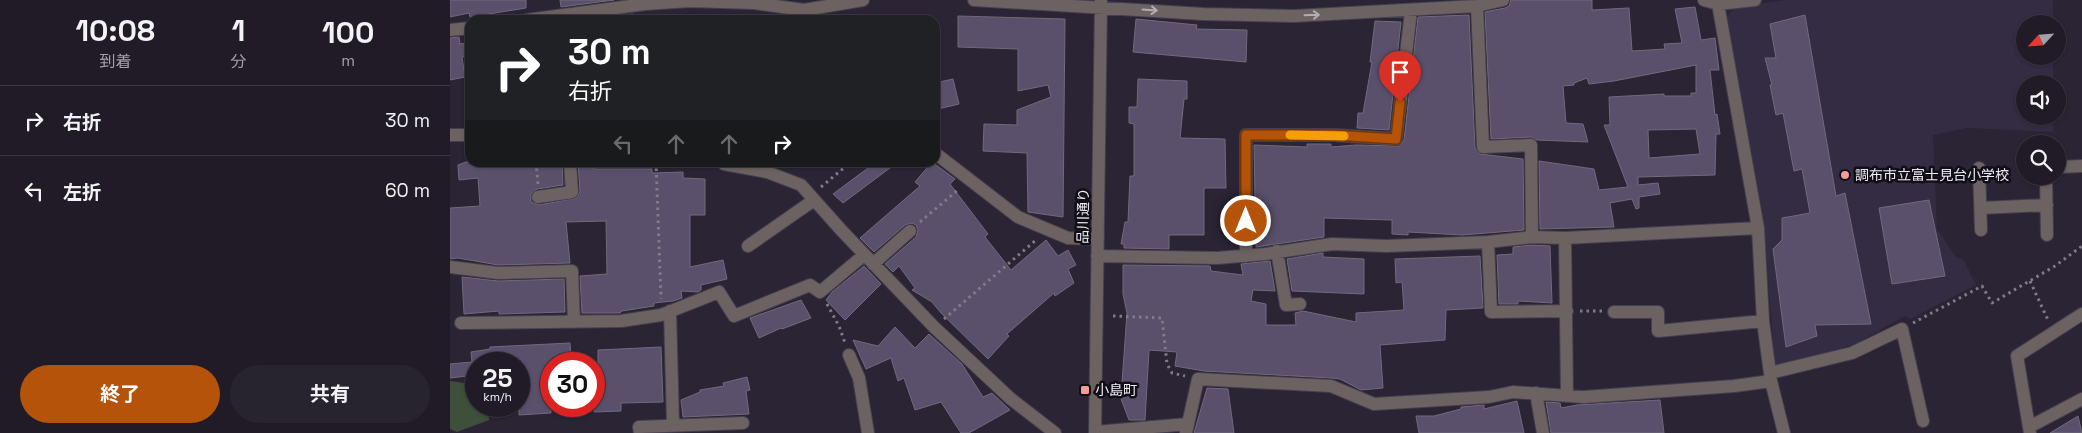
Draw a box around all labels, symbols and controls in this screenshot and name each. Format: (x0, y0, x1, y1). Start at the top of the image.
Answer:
one-way arrow (1141, 6, 1157, 15)
text: 10:08 (76, 11, 155, 50)
text: 1 (232, 11, 245, 50)
one-way arrow (1304, 11, 1320, 20)
text: 100 (322, 13, 374, 52)
north arrow (2016, 15, 2066, 65)
map controls (2016, 15, 2066, 185)
text: 30 m (568, 30, 651, 74)
icon: right (485, 35, 550, 100)
text: m (341, 50, 355, 71)
text: 到着 (99, 51, 131, 72)
text: 分 (230, 51, 246, 72)
pin (1379, 51, 1421, 102)
icon: arrive (1386, 58, 1414, 86)
button: sound (2016, 75, 2066, 125)
text: 右折 (568, 77, 612, 105)
icon: right (20, 107, 48, 135)
text: 30 m (385, 108, 430, 133)
text: 右折 (63, 110, 101, 135)
icon: left (609, 130, 637, 158)
icon: ahead (662, 130, 690, 158)
icon: ahead (715, 130, 743, 158)
icon: right (768, 130, 796, 158)
button: search (2016, 135, 2066, 185)
place label: 調布市立富士見台小学校 (1855, 166, 2009, 184)
marker: 調布市立富士見台小学校 (1839, 169, 1851, 181)
icon: left (20, 177, 48, 205)
text: 60 m (385, 178, 430, 203)
text: 左折 (63, 180, 101, 205)
street label: 品川通り (1074, 188, 1092, 244)
position arrow (1219, 194, 1271, 246)
speed limit sign: 30 (540, 352, 605, 417)
text: 25 (483, 362, 512, 394)
button: 終了 (20, 365, 220, 423)
button: 共有 (230, 365, 430, 423)
place label: 小島町 (1095, 381, 1137, 399)
marker: 小島町 (1079, 384, 1091, 396)
text: km/h (483, 389, 512, 405)

